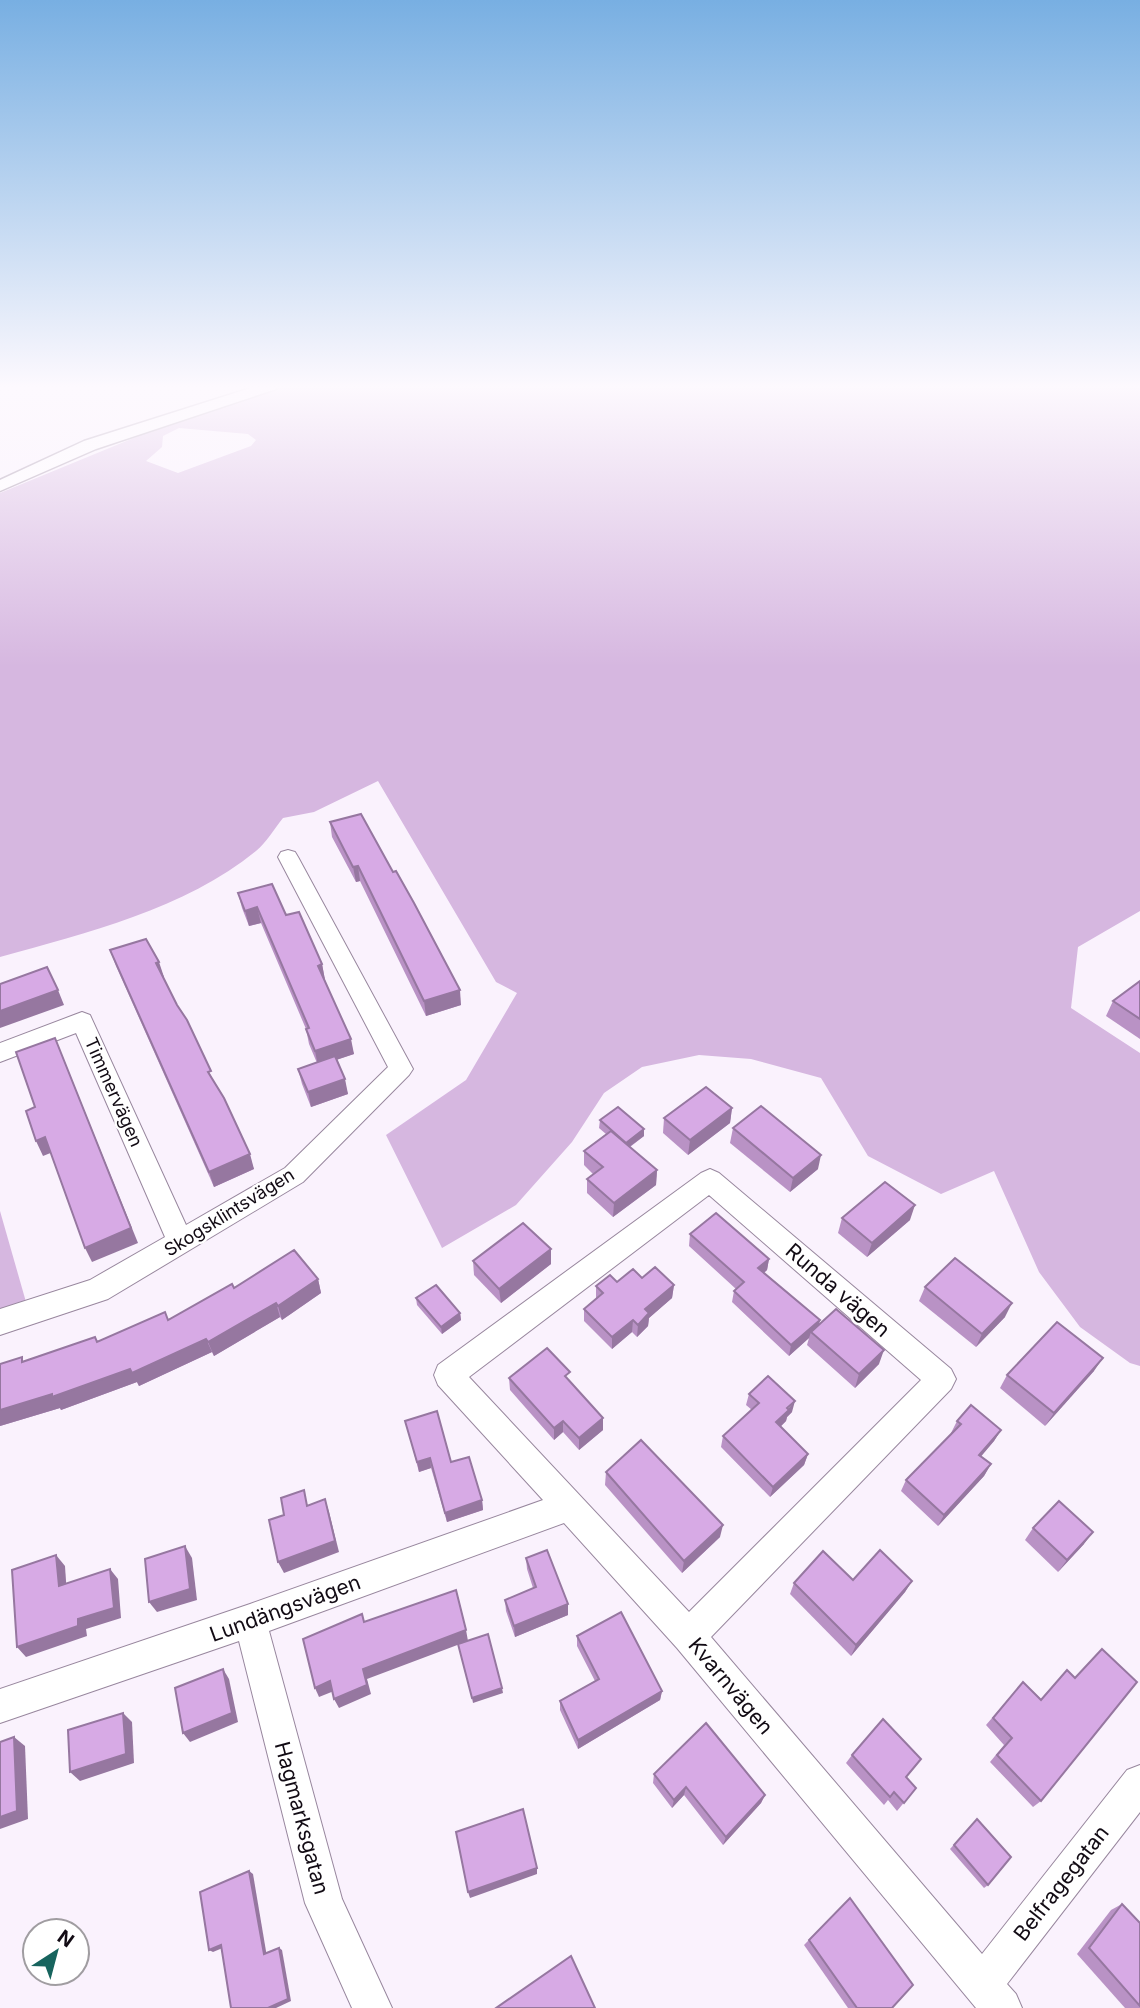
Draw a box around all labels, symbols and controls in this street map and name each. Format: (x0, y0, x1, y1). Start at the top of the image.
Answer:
street label: Timmervägen (81, 1034, 147, 1150)
street label: Skogsklintsvägen (160, 1164, 298, 1260)
street label: Runda vägen (781, 1238, 895, 1342)
street label: Lundängsvägen (206, 1569, 364, 1647)
street label: Kvarnvägen (683, 1633, 779, 1739)
street label: Hagmarksgatan (270, 1739, 334, 1897)
street label: Belfragegatan (1008, 1820, 1114, 1946)
north arrow (21, 1917, 91, 1987)
text: N (53, 1925, 78, 1952)

